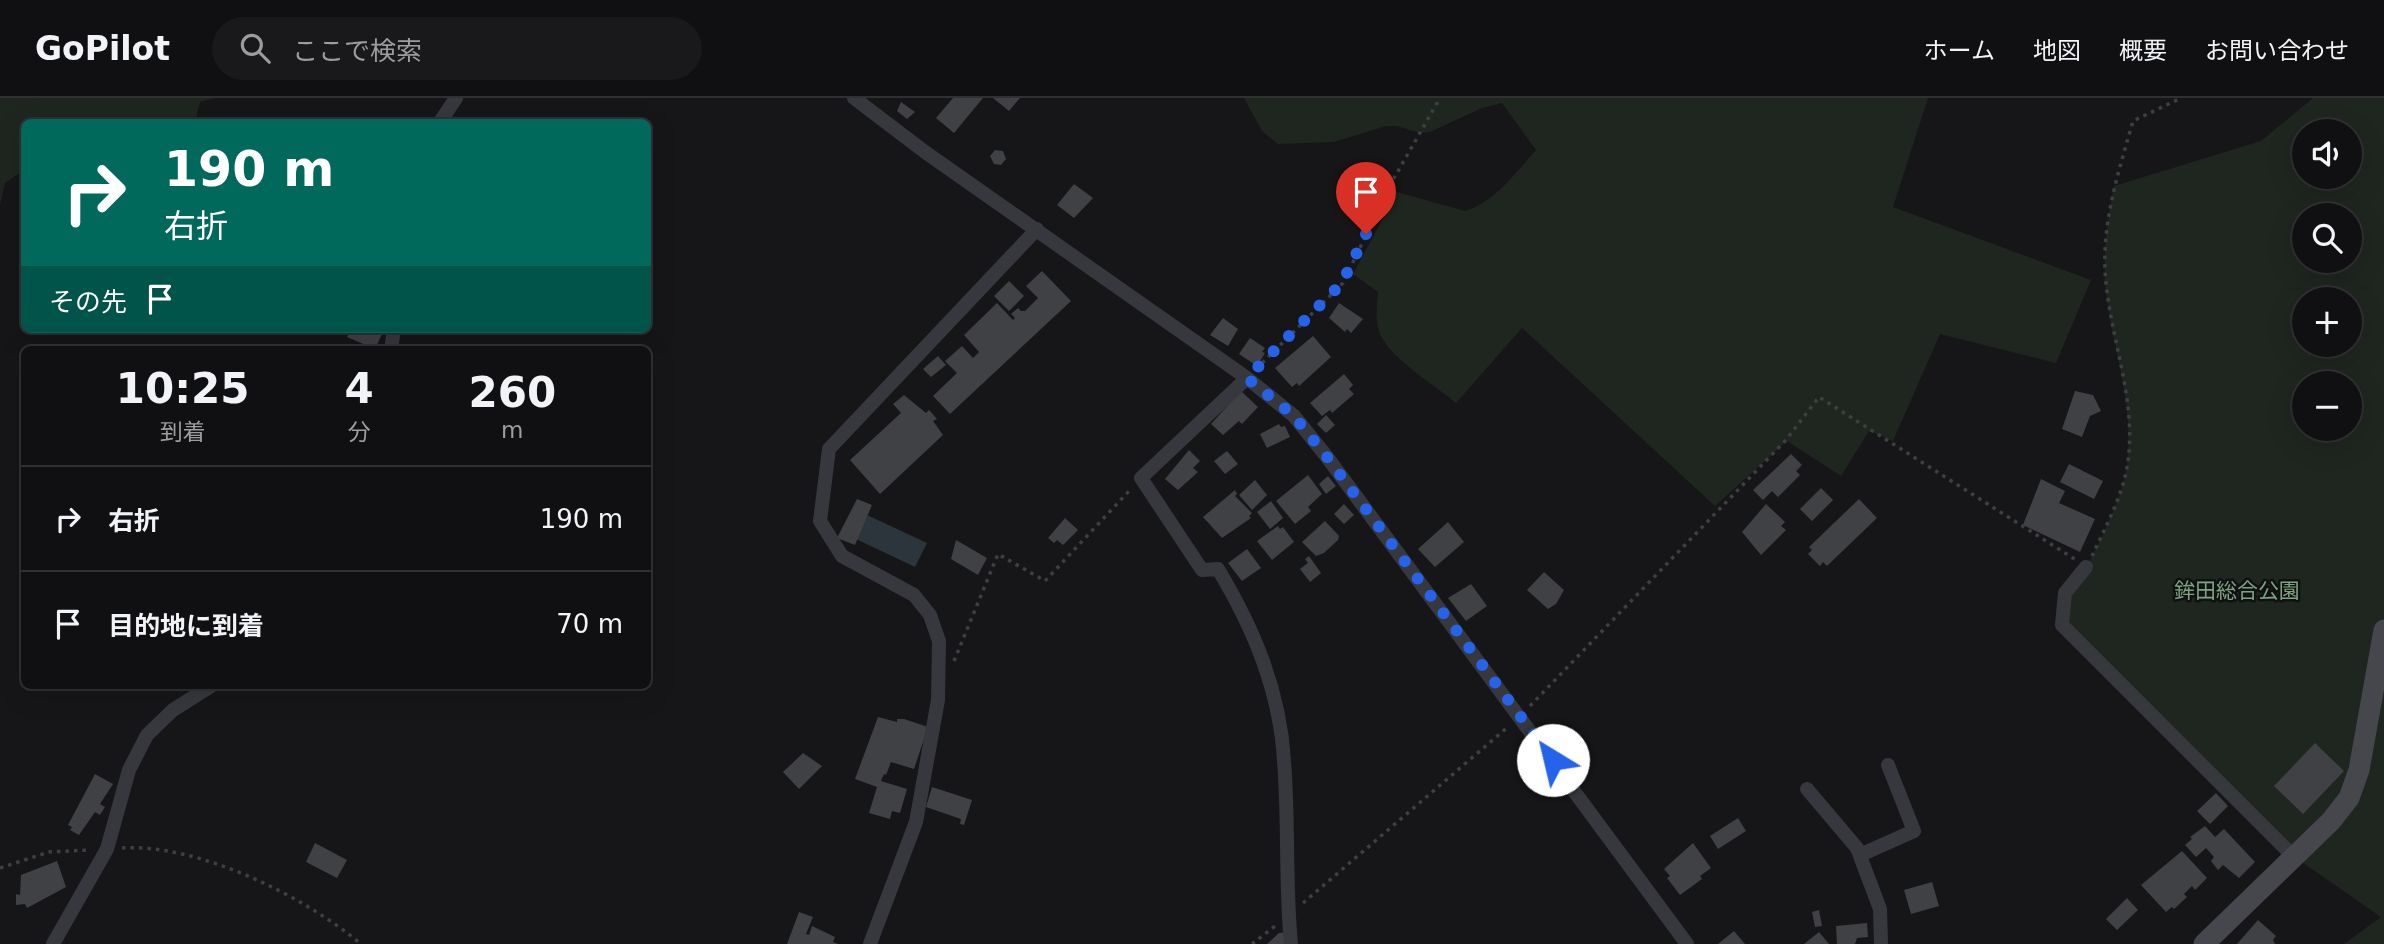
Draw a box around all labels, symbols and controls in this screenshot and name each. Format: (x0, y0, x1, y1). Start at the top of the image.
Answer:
search box (212, 17, 702, 80)
text: GoPilot (35, 29, 170, 68)
icon: search (236, 29, 274, 67)
text: ここで検索 (292, 36, 422, 66)
text: ホーム (1924, 37, 1995, 65)
text: 地図 (2033, 37, 2081, 65)
text: 概要 (2119, 37, 2167, 65)
text: お問い合わせ (2205, 37, 2349, 65)
map controls (2292, 119, 2362, 441)
button: sound (2292, 119, 2362, 189)
text: 190 m (164, 141, 334, 198)
icon: right (49, 147, 140, 238)
pin (1336, 162, 1396, 234)
icon: arrive (1347, 173, 1385, 211)
button: search (2292, 203, 2362, 273)
text: 右折 (164, 207, 228, 245)
icon: arrive (141, 280, 179, 318)
text: その先 (49, 287, 127, 317)
button: + (2292, 287, 2362, 357)
text: 10:25 (116, 364, 250, 413)
text: 4 (344, 364, 374, 413)
text: 260 (468, 368, 556, 417)
button: − (2292, 371, 2362, 441)
text: m (501, 417, 524, 443)
text: 到着 (160, 419, 206, 445)
text: 分 (348, 419, 371, 445)
icon: right (49, 500, 87, 538)
text: 190 m (540, 504, 623, 534)
text: 右折 (108, 506, 160, 536)
park label: 鉾田総合公園 (2174, 579, 2300, 603)
icon: arrive (49, 605, 87, 643)
text: 70 m (556, 609, 623, 639)
text: 目的地に到着 (108, 611, 264, 641)
position arrow (1516, 723, 1590, 797)

